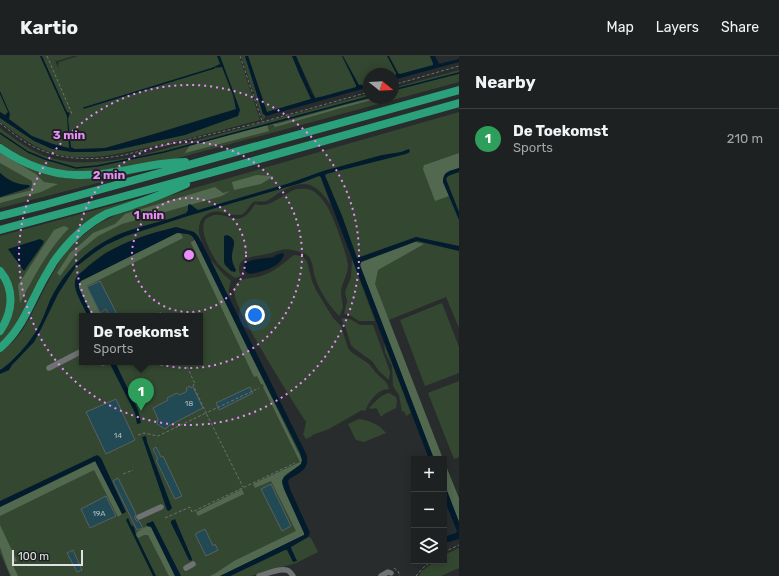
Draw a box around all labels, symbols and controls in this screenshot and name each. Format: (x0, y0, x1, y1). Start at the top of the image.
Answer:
text: Kartio (20, 16, 78, 39)
text: Map (607, 19, 634, 36)
text: Layers (656, 19, 699, 36)
text: Share (721, 19, 759, 36)
north arrow (363, 68, 399, 104)
text: Nearby (475, 72, 536, 92)
text: De Toekomst (513, 122, 608, 140)
text: 3 min (53, 128, 86, 142)
text: 1 (485, 131, 491, 146)
text: 210 m (727, 131, 763, 146)
text: Sports (513, 140, 553, 155)
text: 2 min (93, 168, 126, 182)
text: 1 min (134, 208, 165, 222)
centre of rings (182, 248, 196, 262)
your location (245, 305, 265, 325)
popup (79, 313, 203, 365)
text: De Toekomst (93, 323, 189, 341)
text: Sports (93, 341, 133, 356)
pin: 1 (128, 378, 154, 411)
house number: 18 (185, 399, 193, 408)
house number: 14 (114, 431, 122, 440)
map controls (411, 456, 447, 564)
button: + (411, 456, 447, 492)
button: − (411, 492, 447, 528)
house number: 19A (92, 509, 106, 518)
button: layers (411, 528, 447, 564)
scale bar (12, 548, 83, 567)
text: 100 m (18, 550, 49, 563)

